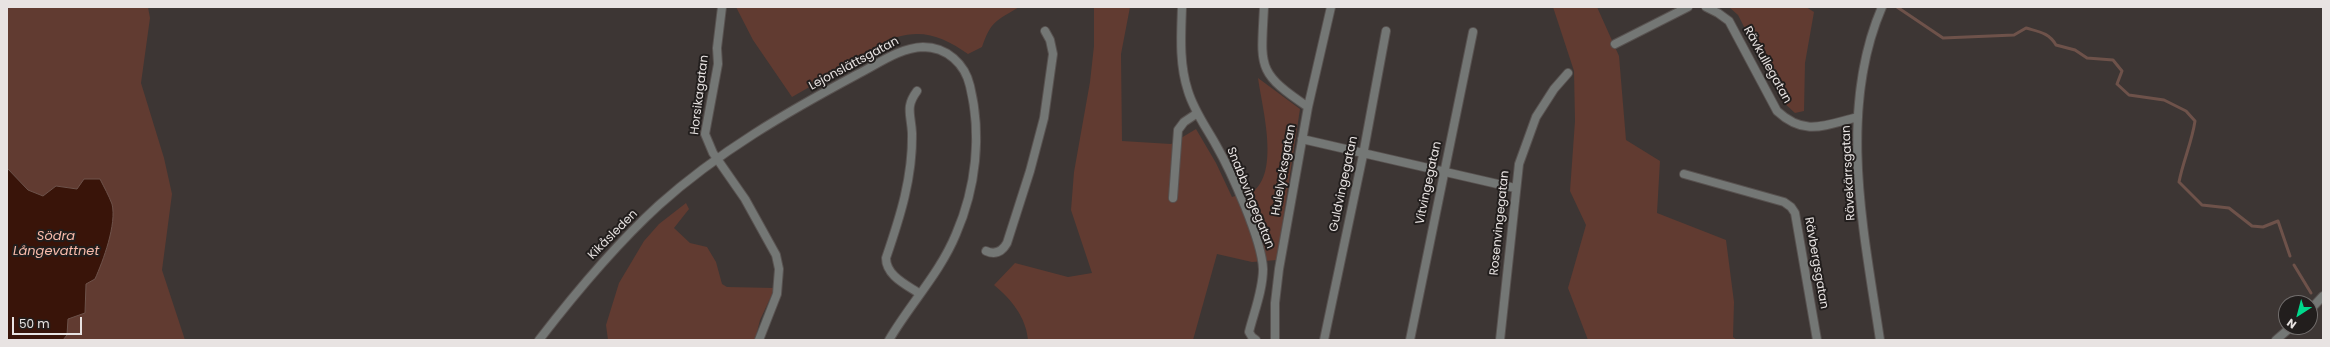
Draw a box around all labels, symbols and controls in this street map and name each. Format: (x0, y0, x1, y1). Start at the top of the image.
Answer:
street label: Rävkullegatan (1740, 24, 1794, 106)
street label: Lejonslättsgatan (807, 34, 901, 94)
street label: Horsikagatan (688, 54, 712, 136)
street label: Hulelycksgatan (1269, 123, 1299, 217)
street label: Rävekärrsgatan (1839, 125, 1859, 221)
street label: Guldvingegatan (1327, 135, 1361, 233)
street label: Vitvingegatan (1413, 140, 1445, 226)
street label: Snabbvingegatan (1223, 145, 1277, 251)
street label: Rosenvingegatan (1487, 170, 1513, 276)
street label: Kikåsleden (585, 207, 641, 263)
street label: Rävbergsgatan (1801, 216, 1831, 310)
water label: Södra Långevattnet (13, 229, 99, 260)
north arrow (2278, 295, 2318, 335)
scale bar (14, 309, 84, 335)
text: 50 m (19, 315, 50, 332)
text: N (2283, 315, 2300, 333)

